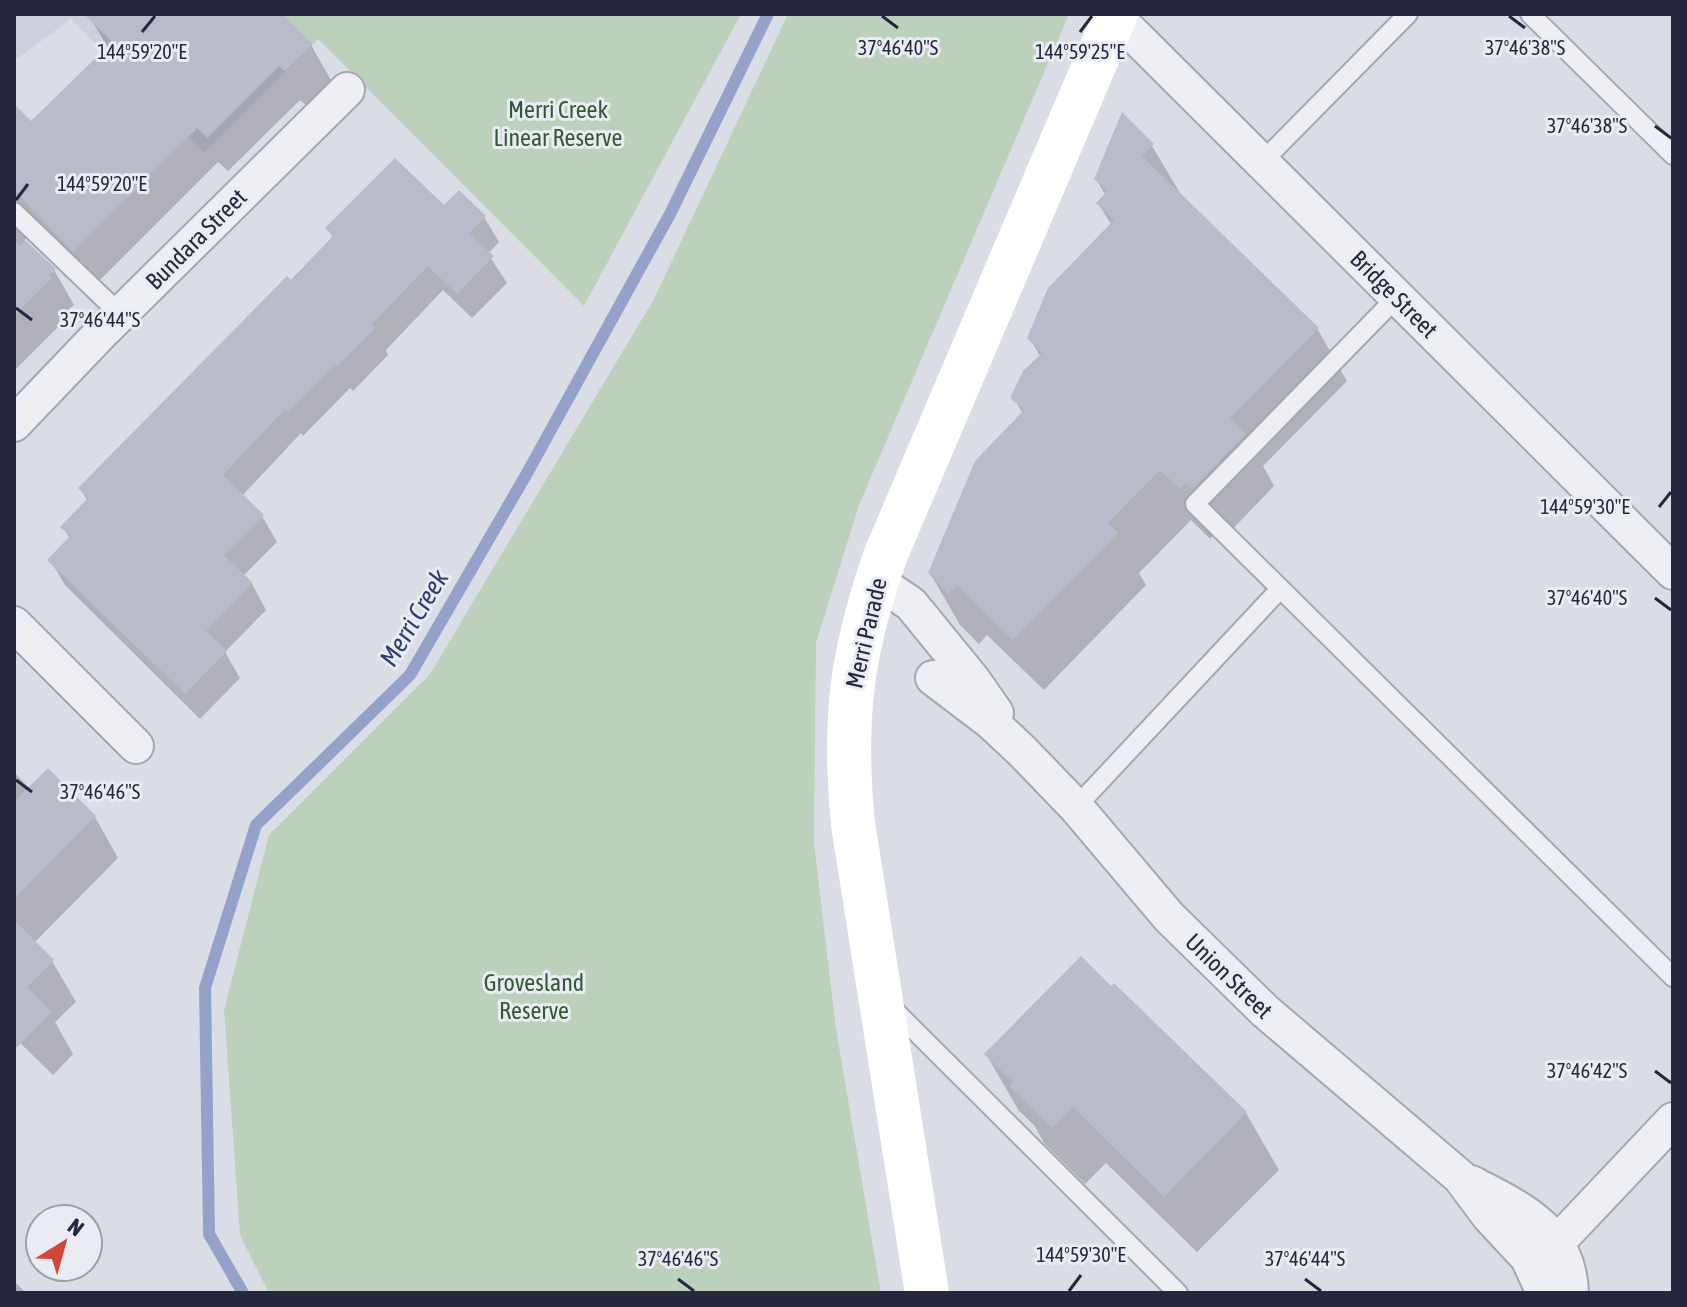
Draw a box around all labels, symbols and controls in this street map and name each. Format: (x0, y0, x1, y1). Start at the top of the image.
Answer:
text: 37°46'40"S (858, 36, 938, 59)
text: 37°46'38"S (1485, 36, 1565, 59)
text: 144°59'20"E (97, 40, 187, 63)
text: 144°59'25"E (1035, 40, 1125, 63)
park label: Merri Creek Linear Reserve (494, 96, 622, 151)
text: 37°46'38"S (1547, 114, 1627, 137)
text: 144°59'20"E (57, 172, 147, 195)
street label: Bundara Street (140, 183, 252, 295)
street label: Bridge Street (1345, 245, 1443, 343)
text: 37°46'44"S (60, 308, 140, 331)
text: 144°59'30"E (1540, 495, 1630, 518)
water label: Merri Creek (374, 564, 455, 672)
street label: Merri Parade (840, 575, 892, 691)
text: 37°46'40"S (1547, 586, 1627, 609)
text: 37°46'46"S (60, 780, 140, 803)
street label: Union Street (1180, 928, 1278, 1024)
park label: Grovesland Reserve (484, 969, 584, 1024)
text: 37°46'42"S (1547, 1059, 1627, 1082)
north arrow (24, 1203, 104, 1283)
text: N (63, 1213, 89, 1241)
text: 144°59'30"E (1036, 1243, 1126, 1266)
text: 37°46'46"S (638, 1247, 718, 1270)
text: 37°46'44"S (1265, 1247, 1345, 1270)

